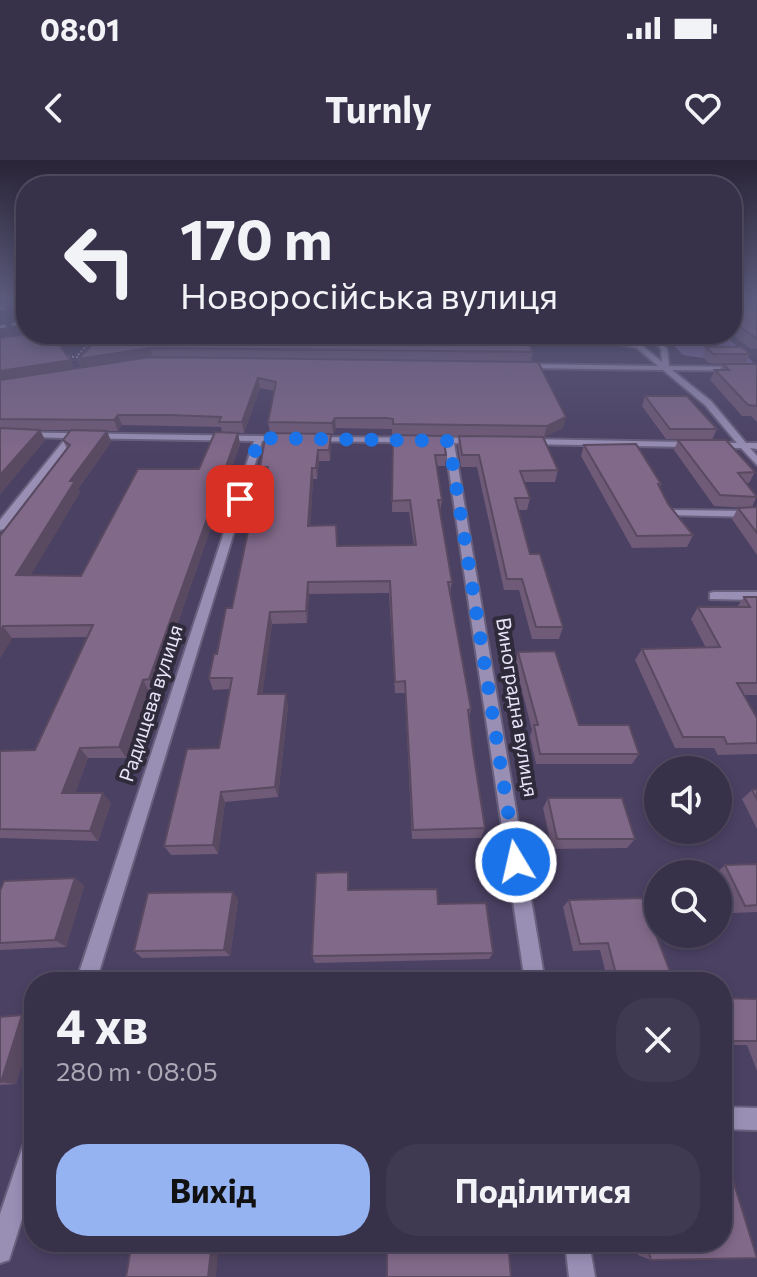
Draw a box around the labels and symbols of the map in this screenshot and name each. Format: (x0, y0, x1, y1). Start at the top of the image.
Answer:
pin (206, 465, 274, 533)
street label: Виноградна вулиця (492, 616, 544, 798)
street label: Радищева вулиця (113, 621, 187, 785)
position arrow (474, 820, 558, 904)

